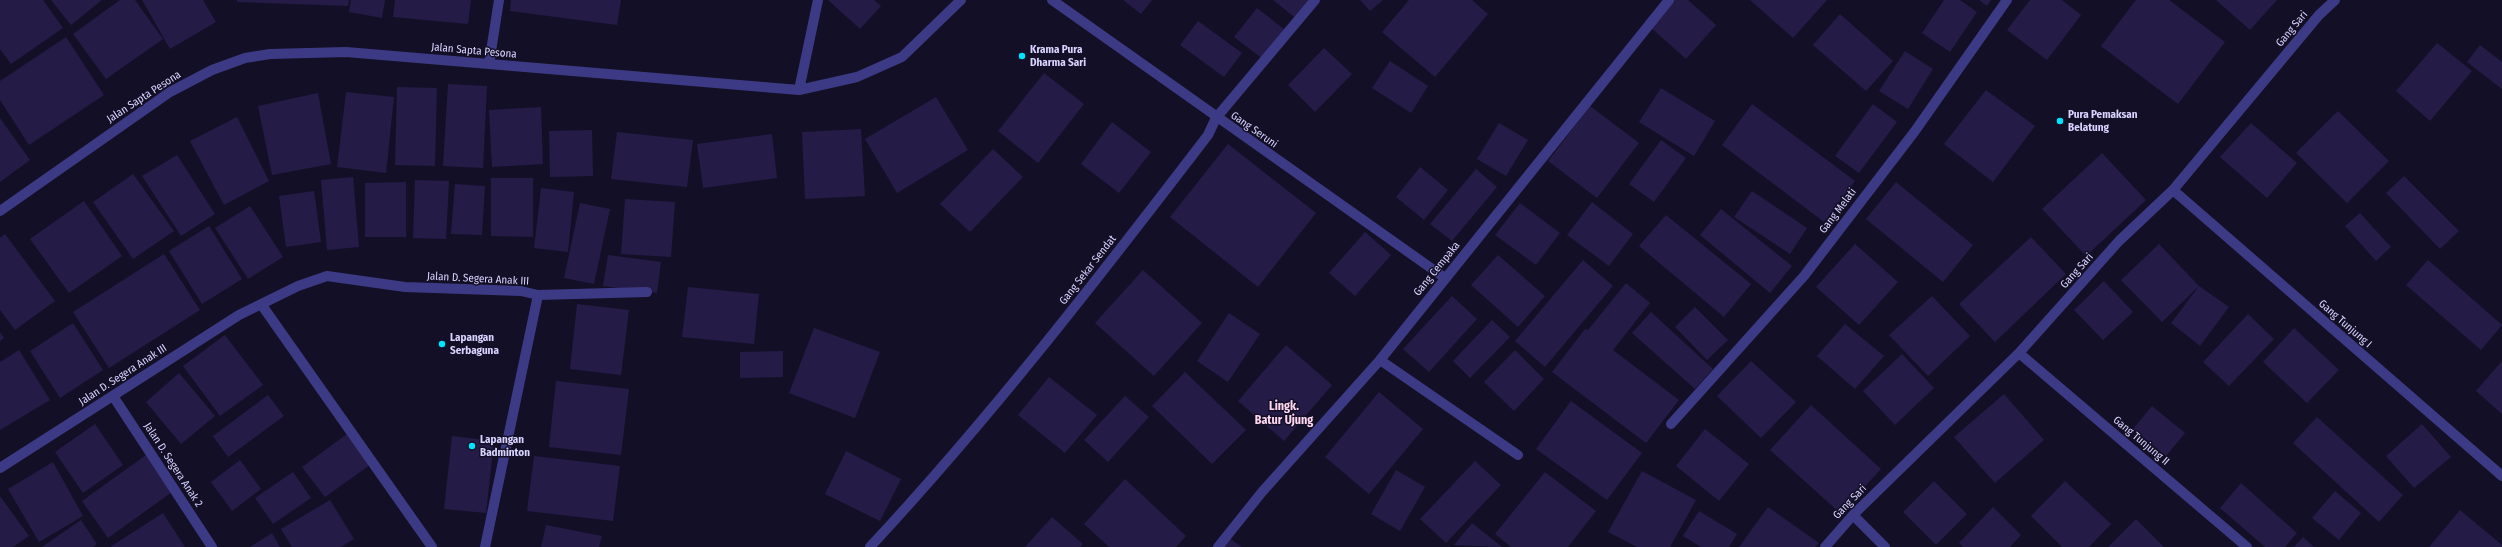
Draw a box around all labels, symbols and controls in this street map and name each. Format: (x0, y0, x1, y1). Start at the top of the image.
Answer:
street label: Gang Sari (2273, 8, 2311, 50)
street label: Jalan Sapta Pesona (431, 41, 517, 61)
place label: Krama Pura Dharma Sari (1030, 43, 1086, 69)
marker: Krama Pura Dharma Sari (1017, 51, 1027, 61)
street label: Jalan Sapta Pesona (105, 68, 183, 126)
place label: Pura Pemaksan Belatung (2068, 108, 2138, 134)
street label: Gang Seruni (1228, 109, 1280, 151)
marker: Pura Pemaksan Belatung (2055, 116, 2065, 126)
street label: Gang Melati (1817, 186, 1859, 236)
street label: Gang Sekar Sendat (1057, 233, 1119, 307)
street label: Gang Cempaka (1411, 239, 1463, 299)
street label: Gang Sari (2058, 251, 2096, 291)
street label: Jalan D. Segera Anak III (427, 270, 529, 288)
street label: Gang Tunjung I (2316, 297, 2374, 351)
place label: Lapangan Serbaguna (450, 331, 499, 357)
marker: Lapangan Serbaguna (437, 339, 447, 349)
street label: Jalan D. Segera Anak III (77, 342, 169, 408)
district label: Lingk. Batur Ujung (1255, 400, 1313, 428)
street label: Gang Tunjung II (2110, 414, 2172, 468)
street label: Jalan D. Segera Anak 2 (141, 420, 205, 510)
place label: Lapangan Badminton (480, 433, 530, 459)
marker: Lapangan Badminton (467, 441, 477, 451)
street label: Gang Sari (1830, 482, 1870, 522)

